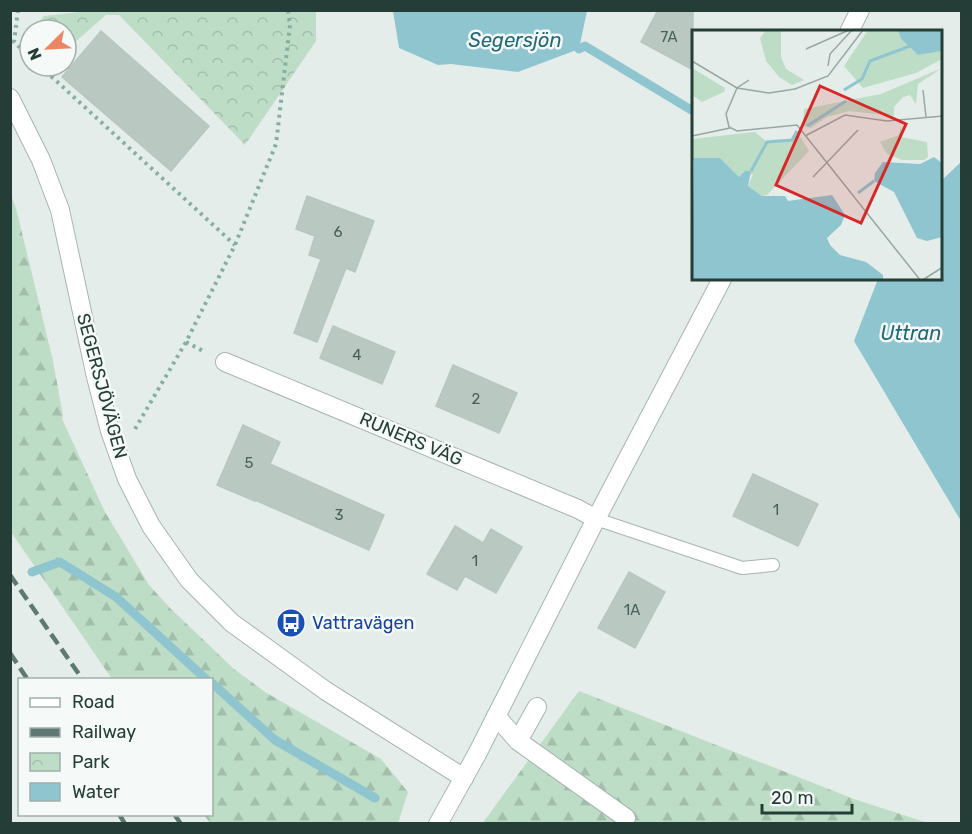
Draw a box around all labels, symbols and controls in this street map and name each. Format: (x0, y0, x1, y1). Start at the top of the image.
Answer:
north arrow (18, 18, 78, 78)
water label: Segersjön (468, 28, 562, 52)
house number: 7A (661, 28, 678, 46)
inset map (692, 30, 942, 280)
text: N (24, 45, 46, 63)
house number: 6 (333, 223, 343, 241)
street label: SEGERSJÖVÄGEN (72, 311, 132, 461)
water label: Uttran (881, 321, 941, 345)
house number: 4 (352, 346, 362, 364)
house number: 2 (472, 390, 481, 408)
street label: RUNERS VÄG (356, 407, 466, 471)
house number: 5 (245, 454, 254, 472)
house number: 1 (773, 501, 779, 519)
house number: 3 (334, 506, 344, 524)
house number: 1 (472, 552, 478, 570)
house number: 1A (624, 601, 640, 619)
bus stop icon: Vattravägen (275, 607, 307, 639)
place label: Vattravägen (312, 612, 414, 634)
legend (18, 678, 213, 816)
text: Road (72, 691, 115, 713)
text: Railway (72, 721, 136, 743)
text: Park (72, 751, 110, 773)
scale bar (762, 777, 852, 815)
text: Water (72, 781, 120, 803)
text: 20 m (771, 787, 813, 809)

